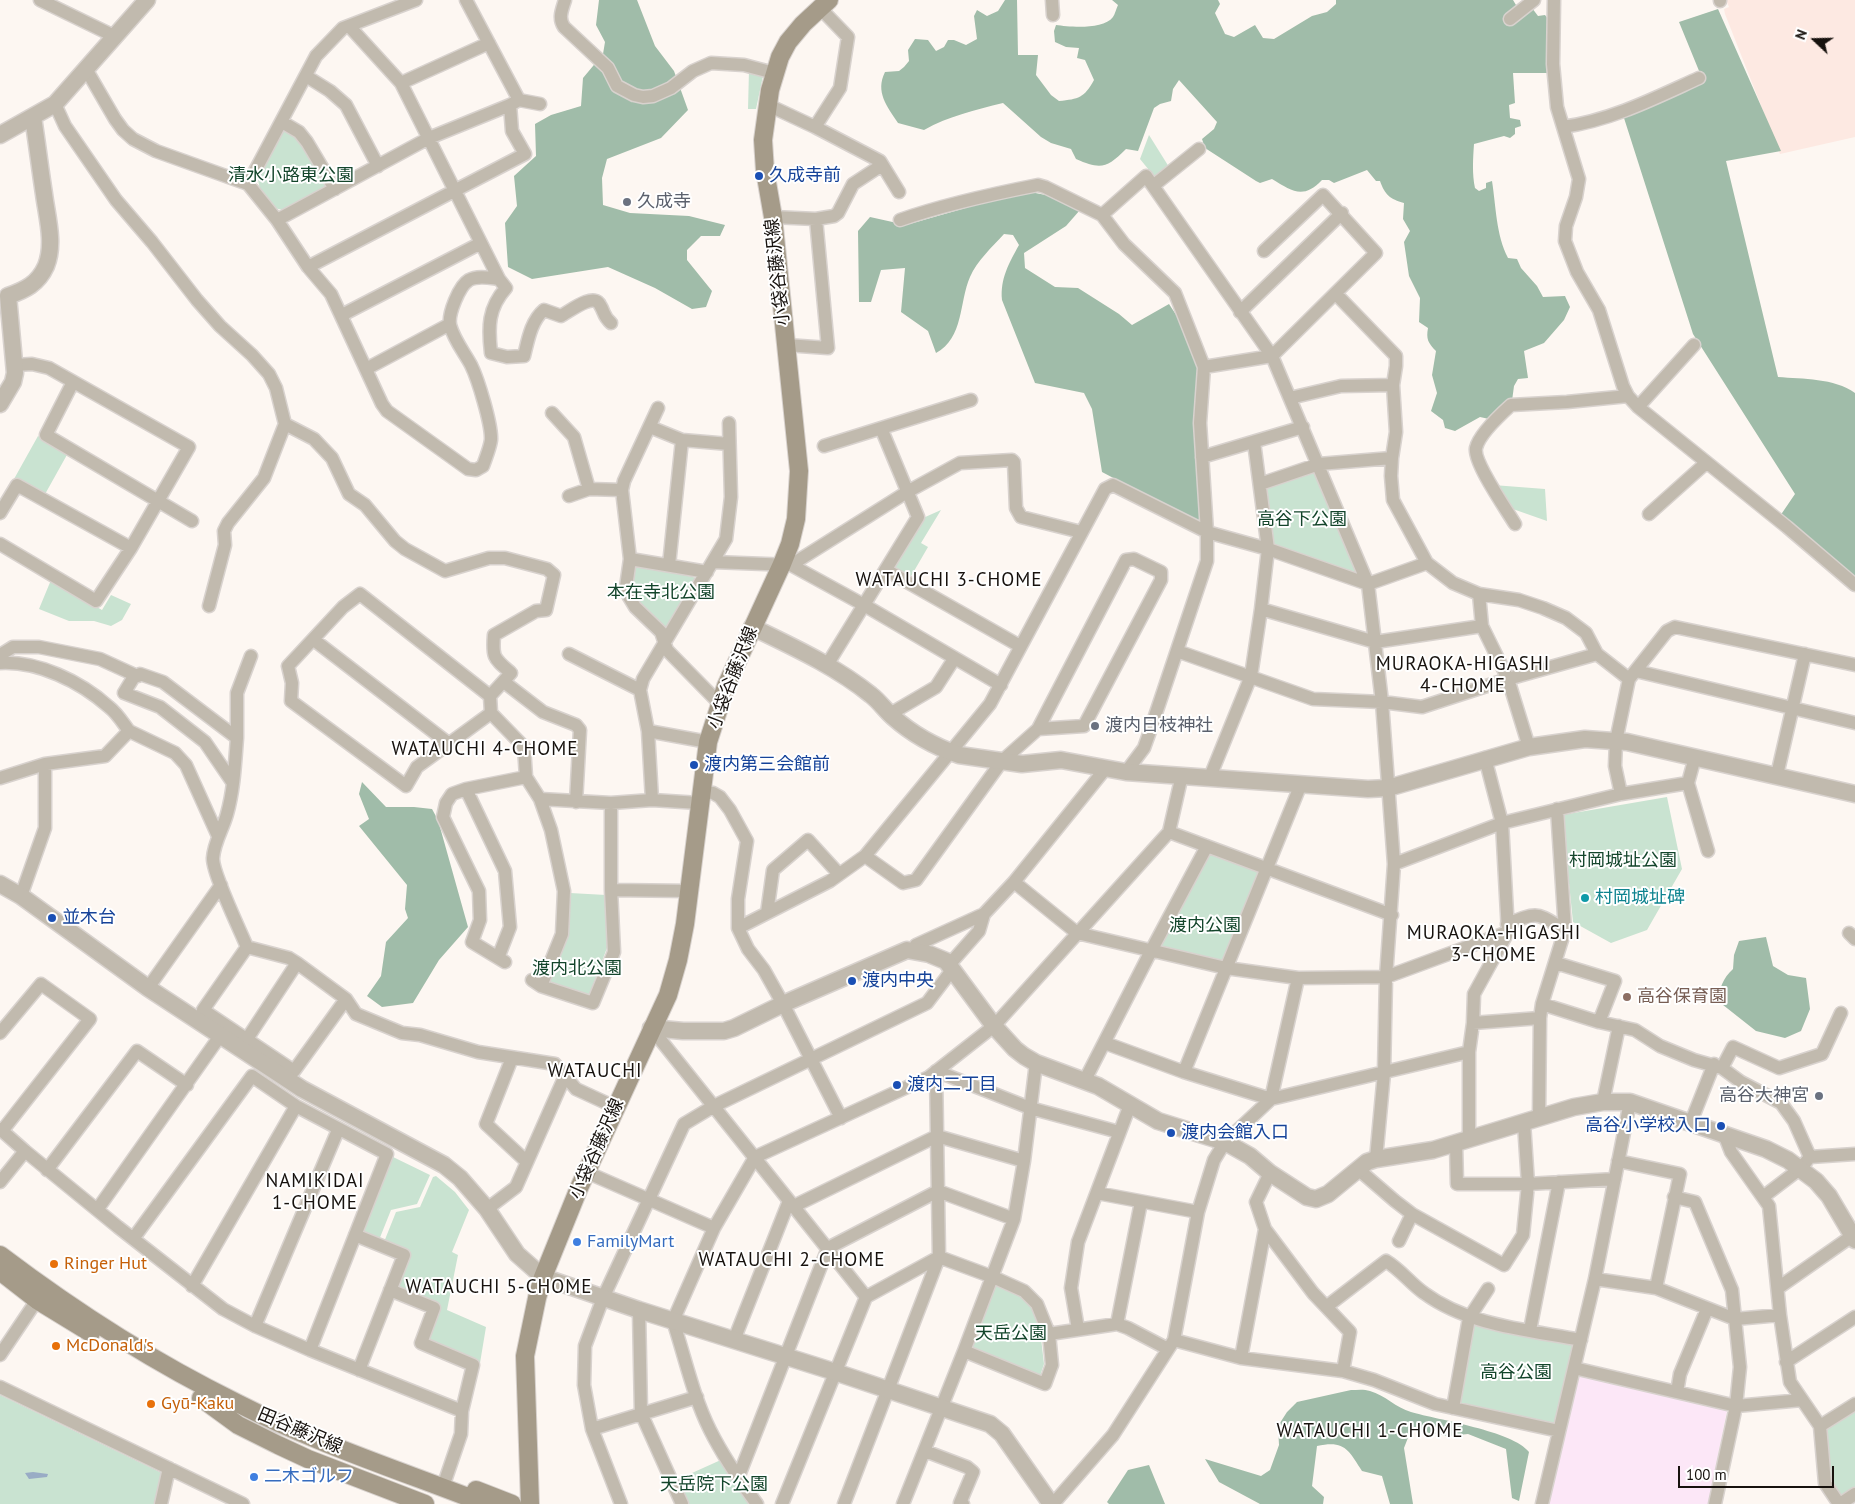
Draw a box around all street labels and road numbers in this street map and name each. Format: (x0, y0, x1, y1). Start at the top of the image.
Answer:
street label: 小袋谷藤沢線 (762, 217, 794, 327)
street label: 小袋谷藤沢線 (704, 624, 762, 732)
street label: 小袋谷藤沢線 (565, 1095, 629, 1203)
street label: 田谷藤沢線 (254, 1403, 346, 1459)

